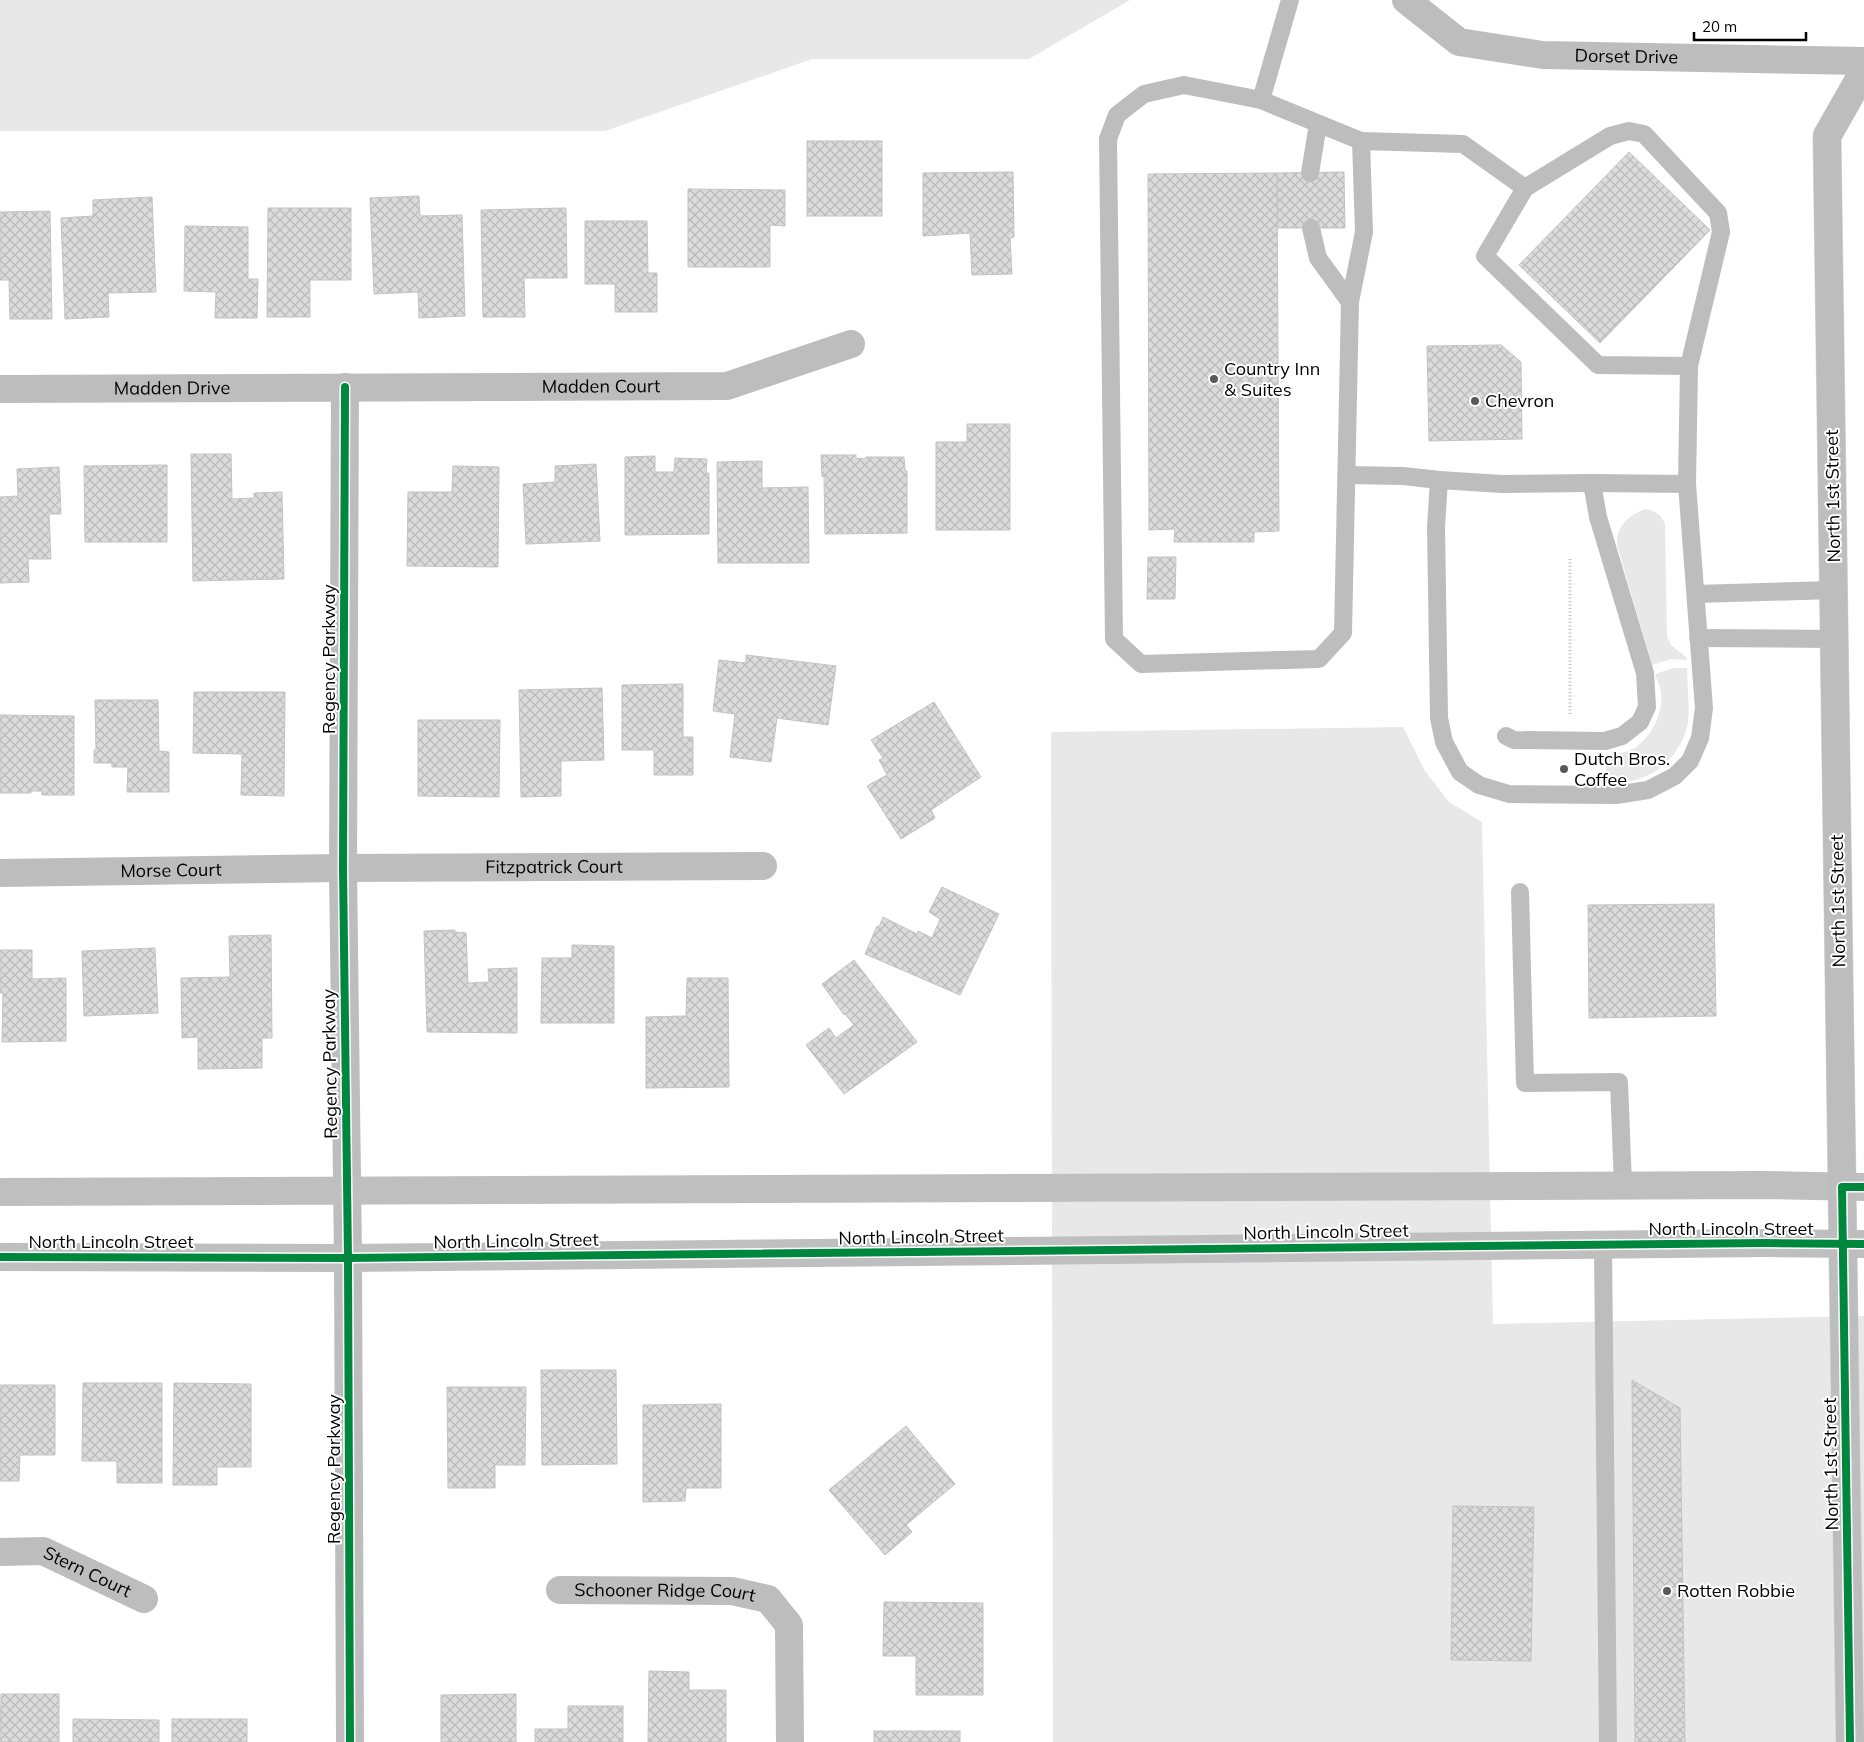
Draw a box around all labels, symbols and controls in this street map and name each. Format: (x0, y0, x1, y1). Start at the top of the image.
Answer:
scale bar (1694, 10, 1806, 42)
text: 20 m (1702, 17, 1737, 36)
street label: Dorset Drive (1574, 44, 1678, 69)
place label: Country Inn & Suites (1224, 357, 1320, 401)
marker: Country Inn & Suites (1208, 373, 1220, 385)
street label: Madden Court (542, 374, 660, 398)
street label: Madden Drive (114, 376, 230, 400)
place label: Chevron (1485, 389, 1554, 412)
marker: Chevron (1469, 395, 1481, 407)
street label: North 1st Street (1820, 429, 1845, 563)
street label: Regency Parkway (317, 584, 340, 734)
place label: Dutch Bros. Coffee (1574, 747, 1670, 791)
marker: Dutch Bros. Coffee (1558, 763, 1570, 775)
street label: North 1st Street (1825, 834, 1850, 968)
street label: Fitzpatrick Court (485, 855, 623, 878)
street label: Morse Court (120, 858, 222, 882)
street label: Regency Parkway (317, 988, 342, 1139)
street label: North Lincoln Street (1648, 1217, 1814, 1240)
street label: North Lincoln Street (1243, 1219, 1409, 1244)
street label: North Lincoln Street (838, 1224, 1004, 1249)
street label: North Lincoln Street (433, 1228, 599, 1253)
street label: North Lincoln Street (28, 1230, 194, 1253)
street label: Regency Parkway (322, 1394, 345, 1544)
street label: North 1st Street (1818, 1397, 1843, 1531)
street label: Stern Court (40, 1541, 135, 1602)
street label: Schooner Ridge Court (574, 1578, 758, 1607)
place label: Rotten Robbie (1677, 1579, 1795, 1602)
marker: Rotten Robbie (1661, 1585, 1673, 1597)

